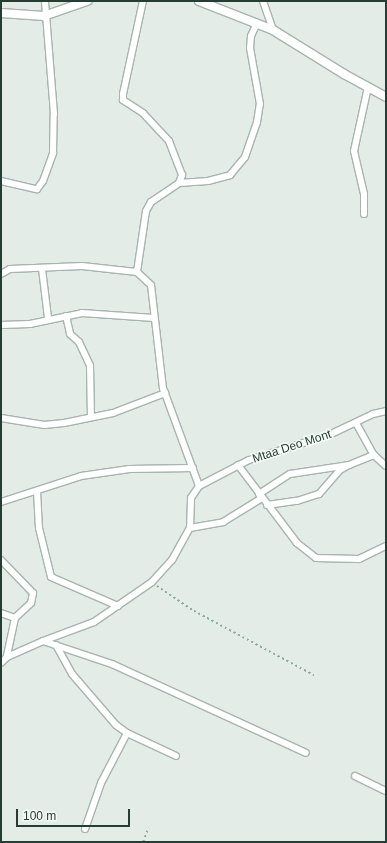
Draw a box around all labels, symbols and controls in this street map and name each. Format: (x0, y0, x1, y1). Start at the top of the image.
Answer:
street label: Mtaa Deo Mont (251, 427, 333, 467)
scale bar (18, 801, 132, 827)
text: 100 m (23, 809, 56, 823)

